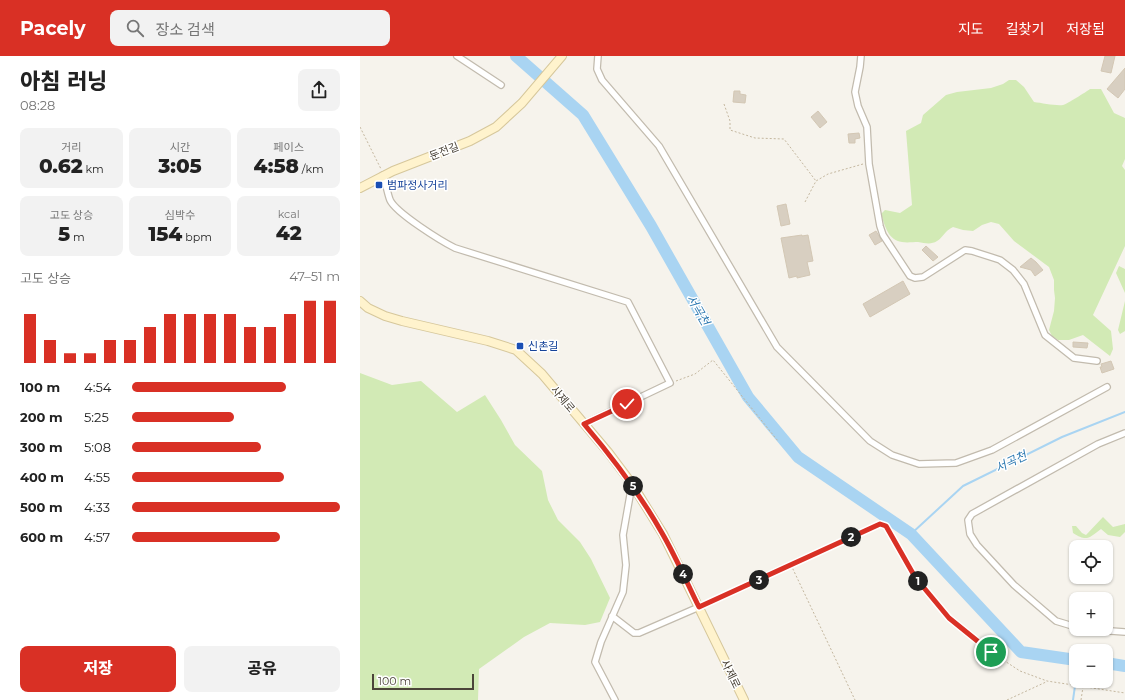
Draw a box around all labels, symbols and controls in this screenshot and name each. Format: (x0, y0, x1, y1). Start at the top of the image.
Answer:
search box (110, 10, 390, 46)
text: Pacely (20, 17, 86, 40)
icon: search (124, 17, 146, 39)
text: 장소 검색 (156, 20, 215, 39)
text: 지도 (958, 20, 984, 38)
text: 길찾기 (1006, 20, 1044, 38)
text: 저장됨 (1066, 20, 1105, 38)
text: 아침 러닝 (20, 68, 107, 95)
button: share (298, 69, 340, 111)
text: 08:28 (20, 97, 55, 113)
street label: 둔전길 (427, 139, 461, 163)
text: 거리 (61, 140, 81, 154)
text: 시간 (170, 140, 190, 154)
text: 페이스 (273, 140, 304, 154)
text: 0.62 (39, 154, 83, 178)
text: 3:05 (158, 154, 202, 178)
text: 4:58 (254, 154, 299, 178)
text: km (83, 162, 104, 176)
text: /km (299, 162, 324, 176)
place label: 범파정사거리 (387, 178, 448, 192)
marker: 범파정사거리 (374, 180, 384, 190)
text: kcal (278, 207, 300, 221)
text: 고도 상승 (50, 208, 93, 222)
text: 심박수 (165, 208, 195, 222)
text: 42 (276, 221, 302, 245)
text: 5 (58, 222, 70, 246)
text: 154 (148, 222, 182, 246)
text: m (70, 230, 85, 244)
text: bpm (182, 230, 212, 244)
text: 47–51 m (289, 268, 340, 284)
text: 고도 상승 (20, 270, 71, 286)
water label: 서곡천 (684, 292, 714, 330)
place label: 신촌길 (528, 339, 558, 353)
marker: 신촌길 (515, 341, 525, 351)
text: 100 m (20, 379, 60, 395)
text: 4:54 (84, 379, 111, 395)
street label: 사제로 (548, 383, 578, 415)
pin (610, 387, 644, 421)
icon: check (616, 393, 638, 415)
text: 200 m (20, 409, 63, 425)
text: 5:25 (84, 409, 109, 425)
text: 300 m (20, 439, 63, 455)
text: 5:08 (84, 439, 111, 455)
water label: 서곡천 (993, 447, 1031, 476)
text: 400 m (20, 469, 64, 485)
text: 4:55 (84, 469, 110, 485)
pin: 5 (623, 476, 643, 496)
text: 5 (630, 479, 636, 493)
text: 500 m (20, 499, 63, 515)
text: 4:33 (84, 499, 110, 515)
pin: 2 (841, 527, 861, 547)
text: 600 m (20, 529, 63, 545)
text: 4:57 (84, 529, 110, 545)
text: 2 (848, 530, 854, 544)
map controls (1069, 540, 1113, 688)
button: locate (1069, 540, 1113, 584)
pin: 4 (673, 564, 693, 584)
text: 4 (679, 567, 687, 581)
pin: 3 (749, 570, 769, 590)
pin: 1 (908, 571, 928, 591)
text: 3 (756, 573, 762, 587)
text: 1 (916, 574, 920, 588)
button: + (1069, 592, 1113, 636)
pin (974, 635, 1008, 669)
icon: arrive (980, 641, 1002, 663)
button: − (1069, 644, 1113, 688)
button: 저장 (20, 646, 176, 692)
button: 공유 (184, 646, 340, 692)
street label: 사제로 (718, 657, 744, 691)
scale bar (372, 672, 474, 691)
text: 100 m (378, 674, 411, 688)

